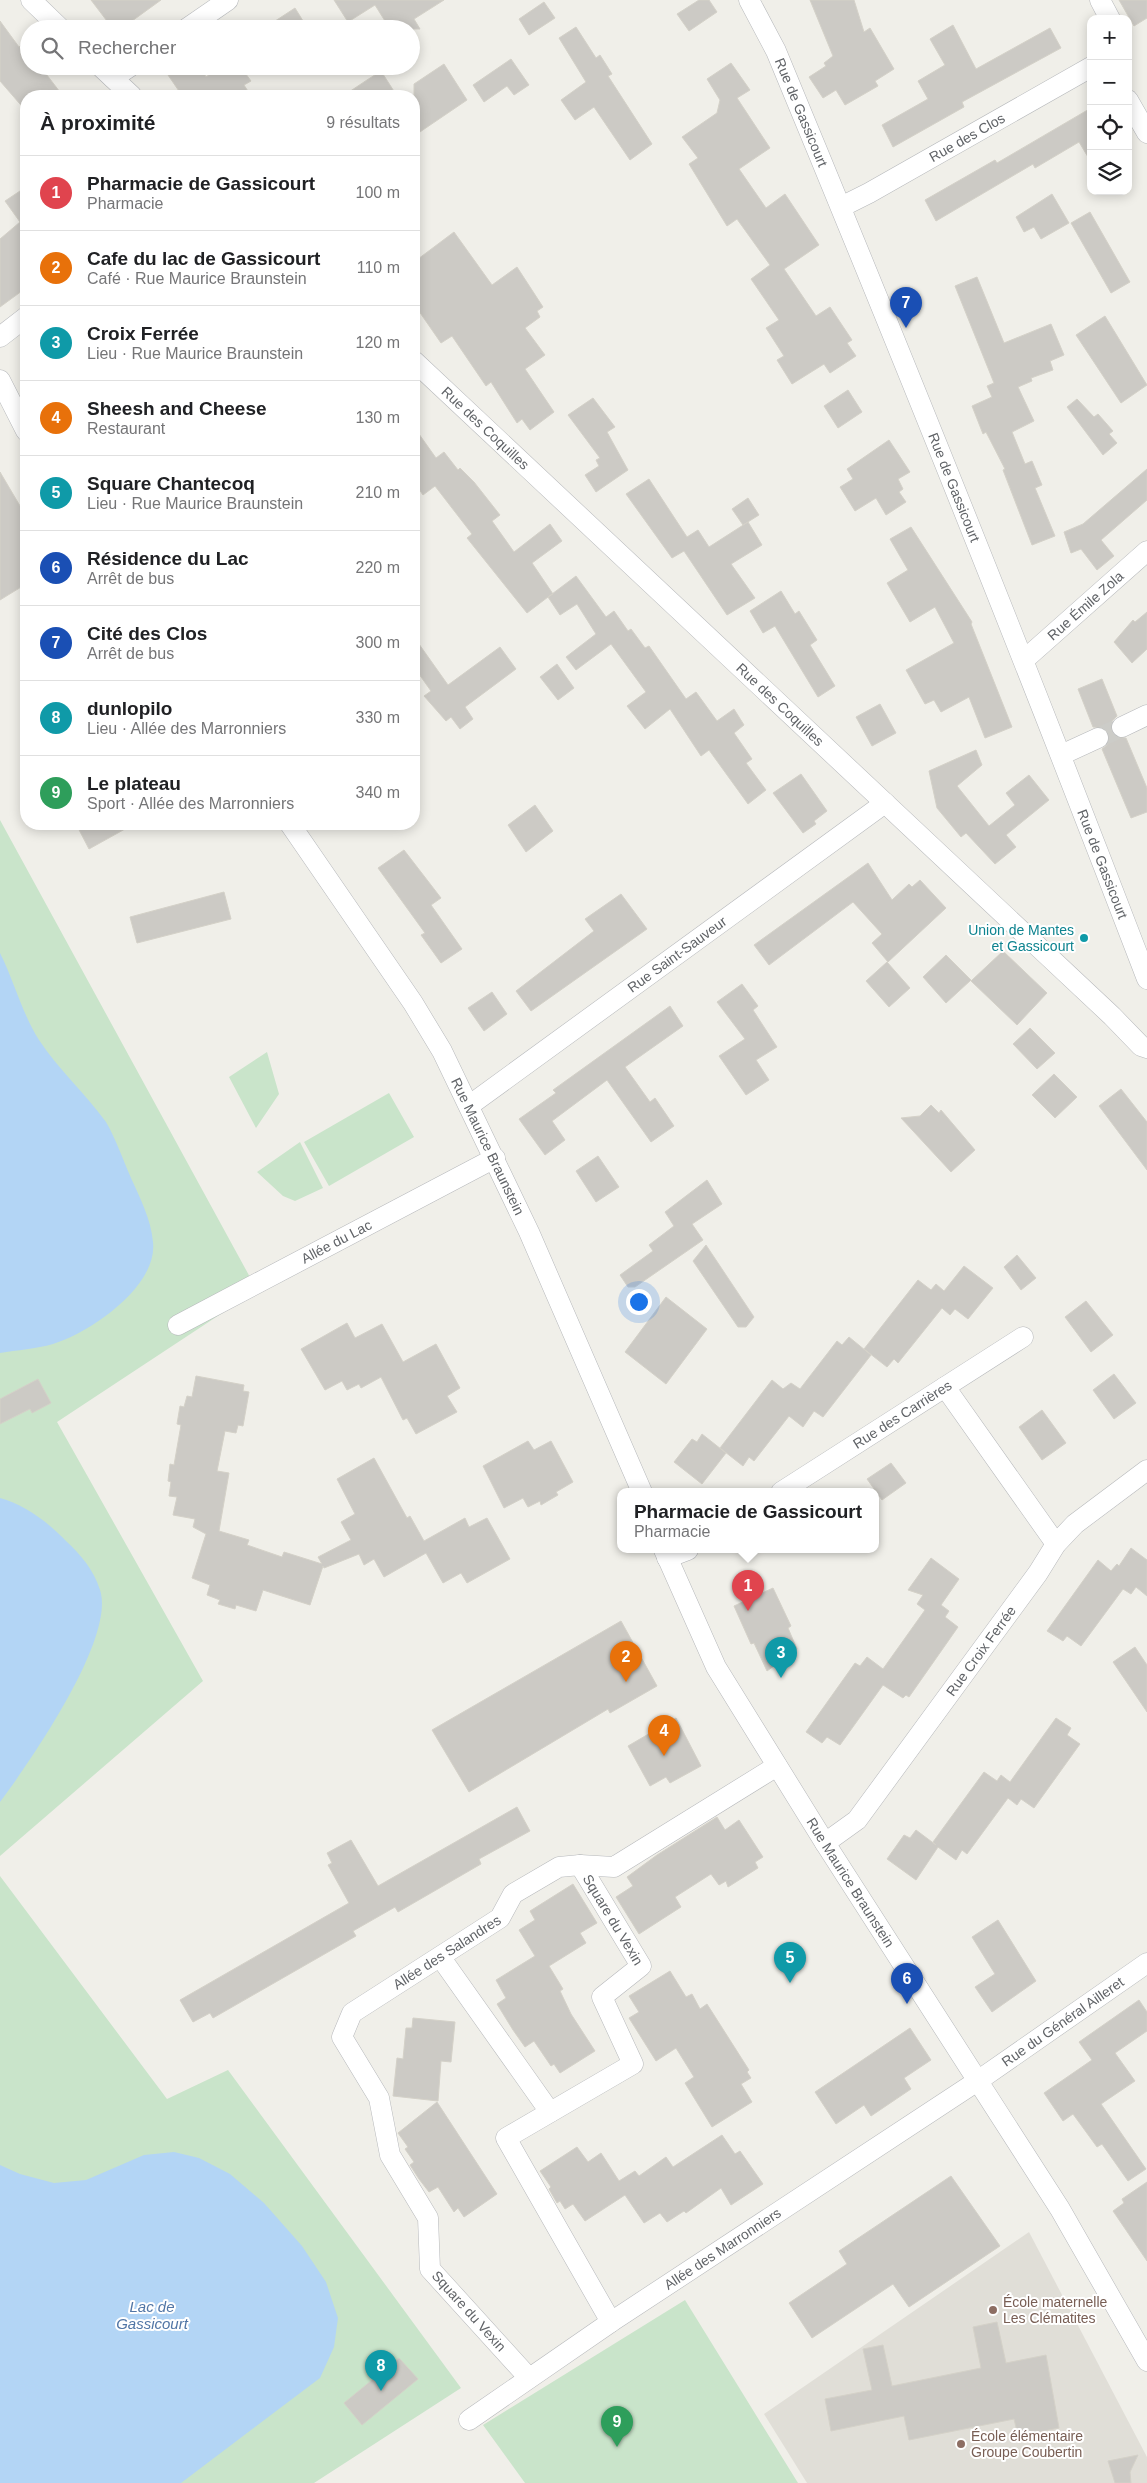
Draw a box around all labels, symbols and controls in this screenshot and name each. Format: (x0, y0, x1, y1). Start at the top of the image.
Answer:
map controls (1087, 15, 1132, 195)
button: + (1087, 15, 1132, 60)
search box (20, 20, 420, 75)
icon: search (38, 34, 66, 62)
text: Rechercher (78, 37, 176, 58)
street label: Rue de Gassicourt (772, 56, 831, 169)
button: − (1087, 60, 1132, 105)
button: locate (1087, 105, 1132, 150)
street label: Rue des Clos (926, 110, 1008, 165)
text: À proximité (40, 111, 156, 134)
text: 9 résultats (326, 114, 400, 131)
button: layers (1087, 150, 1132, 195)
text: Pharmacie de Gassicourt (87, 173, 315, 194)
text: 1 (52, 184, 60, 201)
text: 100 m (356, 184, 400, 201)
text: Pharmacie (87, 195, 163, 212)
text: Cafe du lac de Gassicourt (87, 248, 320, 269)
text: 2 (52, 259, 60, 276)
text: 110 m (357, 259, 400, 276)
text: Café · Rue Maurice Braunstein (87, 270, 307, 287)
pin: 7 (890, 287, 922, 328)
text: Croix Ferrée (87, 323, 199, 344)
text: 3 (52, 334, 60, 351)
text: 120 m (356, 334, 400, 351)
text: Lieu · Rue Maurice Braunstein (87, 345, 303, 362)
street label: Rue des Coquilles (439, 383, 532, 473)
text: Sheesh and Cheese (87, 398, 267, 419)
text: 4 (52, 409, 60, 426)
text: 130 m (356, 409, 400, 426)
text: Restaurant (87, 420, 165, 437)
street label: Rue de Gassicourt (925, 430, 983, 544)
text: Square Chantecoq (87, 473, 255, 494)
text: 5 (52, 484, 60, 501)
text: 210 m (356, 484, 400, 501)
text: Lieu · Rue Maurice Braunstein (87, 495, 303, 512)
text: Résidence du Lac (87, 548, 249, 569)
text: 6 (52, 559, 60, 576)
text: 220 m (356, 559, 400, 576)
street label: Rue Émile Zola (1044, 568, 1127, 643)
text: Arrêt de bus (87, 570, 174, 587)
text: Cité des Clos (87, 623, 207, 644)
text: 7 (52, 634, 60, 651)
text: 300 m (356, 634, 400, 651)
text: Arrêt de bus (87, 645, 174, 662)
street label: Rue des Coquilles (733, 660, 827, 749)
text: dunlopilo (87, 698, 172, 719)
text: 8 (52, 709, 60, 726)
text: 330 m (356, 709, 400, 726)
text: Lieu · Allée des Marronniers (87, 720, 286, 737)
text: Le plateau (87, 773, 181, 794)
text: 9 (52, 784, 60, 801)
text: 340 m (356, 784, 400, 801)
text: Sport · Allée des Marronniers (87, 795, 294, 812)
street label: Rue de Gassicourt (1074, 807, 1131, 921)
street label: Rue Saint-Sauveur (624, 913, 730, 996)
place label: Union de Mantes et Gassicourt (968, 922, 1074, 954)
marker: Union de Mantes et Gassicourt (1078, 932, 1090, 944)
street label: Rue Maurice Braunstein (448, 1075, 528, 1218)
street label: Allée du Lac (299, 1217, 374, 1267)
your location (626, 1289, 652, 1315)
street label: Rue des Carrières (850, 1377, 954, 1452)
popup (617, 1488, 879, 1553)
text: Pharmacie de Gassicourt (634, 1501, 862, 1522)
text: Pharmacie (634, 1523, 710, 1540)
pin: 1 (732, 1570, 764, 1611)
street label: Rue Croix Ferrée (943, 1603, 1019, 1699)
pin: 3 (765, 1637, 797, 1678)
pin: 2 (610, 1641, 642, 1682)
pin: 4 (648, 1715, 680, 1756)
street label: Rue Maurice Braunstein (803, 1815, 898, 1950)
street label: Square du Vexin (580, 1872, 647, 1968)
street label: Allée des Salandres (390, 1912, 504, 1993)
pin: 5 (774, 1942, 806, 1983)
pin: 6 (891, 1963, 923, 2004)
street label: Rue du Général Ailleret (999, 1974, 1127, 2070)
street label: Allée des Marronniers (661, 2205, 784, 2293)
street label: Square du Vexin (429, 2267, 509, 2355)
place label: École maternelle Les Clématites (1003, 2294, 1107, 2326)
water label: Lac de Gassicourt (116, 2298, 189, 2332)
marker: École maternelle Les Clématites (987, 2304, 999, 2316)
pin: 8 (365, 2350, 397, 2391)
pin: 9 (601, 2406, 633, 2447)
place label: École élémentaire Groupe Coubertin (971, 2428, 1083, 2460)
marker: École élémentaire Groupe Coubertin (955, 2438, 967, 2450)

